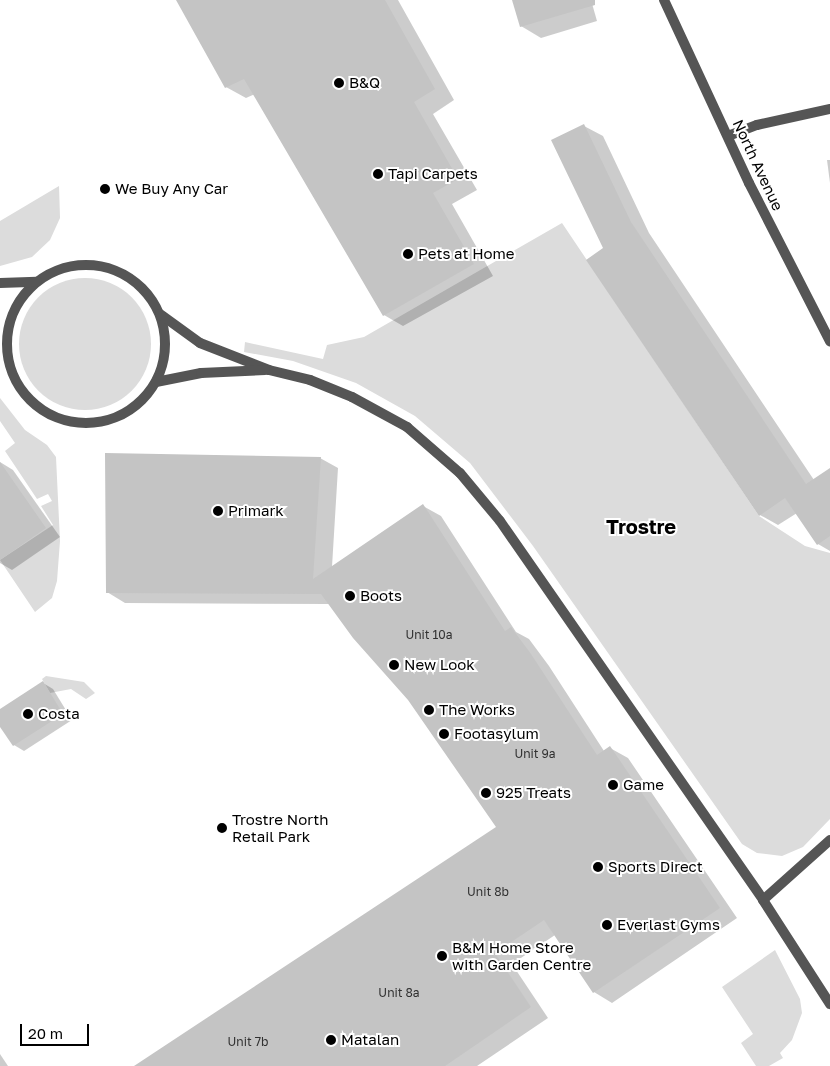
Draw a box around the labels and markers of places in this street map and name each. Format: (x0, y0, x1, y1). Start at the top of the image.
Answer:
place label: B&Q (349, 74, 380, 92)
marker: B&Q (333, 77, 345, 89)
place label: Tapi Carpets (388, 165, 478, 183)
marker: Tapi Carpets (372, 168, 384, 180)
place label: We Buy Any Car (115, 180, 228, 198)
marker: We Buy Any Car (99, 183, 111, 195)
place label: Pets at Home (418, 245, 515, 263)
marker: Pets at Home (402, 248, 414, 260)
place label: Primark (228, 502, 284, 520)
marker: Primark (212, 505, 224, 517)
place label: Boots (360, 587, 402, 605)
marker: Boots (344, 590, 356, 602)
place label: New Look (404, 656, 475, 674)
marker: New Look (388, 659, 400, 671)
place label: The Works (439, 701, 515, 719)
marker: The Works (423, 704, 435, 716)
place label: Costa (38, 705, 80, 723)
marker: Costa (22, 708, 34, 720)
place label: Footasylum (454, 725, 539, 743)
marker: Footasylum (438, 728, 450, 740)
place label: Game (623, 776, 664, 794)
marker: Game (607, 779, 619, 791)
place label: 925 Treats (496, 784, 571, 802)
marker: 925 Treats (480, 787, 492, 799)
place label: Trostre North Retail Park (232, 810, 329, 845)
marker: Trostre North Retail Park (216, 822, 228, 834)
place label: Sports Direct (608, 858, 703, 876)
marker: Sports Direct (592, 861, 604, 873)
place label: Everlast Gyms (617, 916, 720, 934)
marker: Everlast Gyms (601, 919, 613, 931)
place label: B&M Home Store with Garden Centre (452, 938, 591, 973)
marker: B&M Home Store with Garden Centre (436, 950, 448, 962)
place label: Matalan (341, 1031, 399, 1049)
marker: Matalan (325, 1034, 337, 1046)

